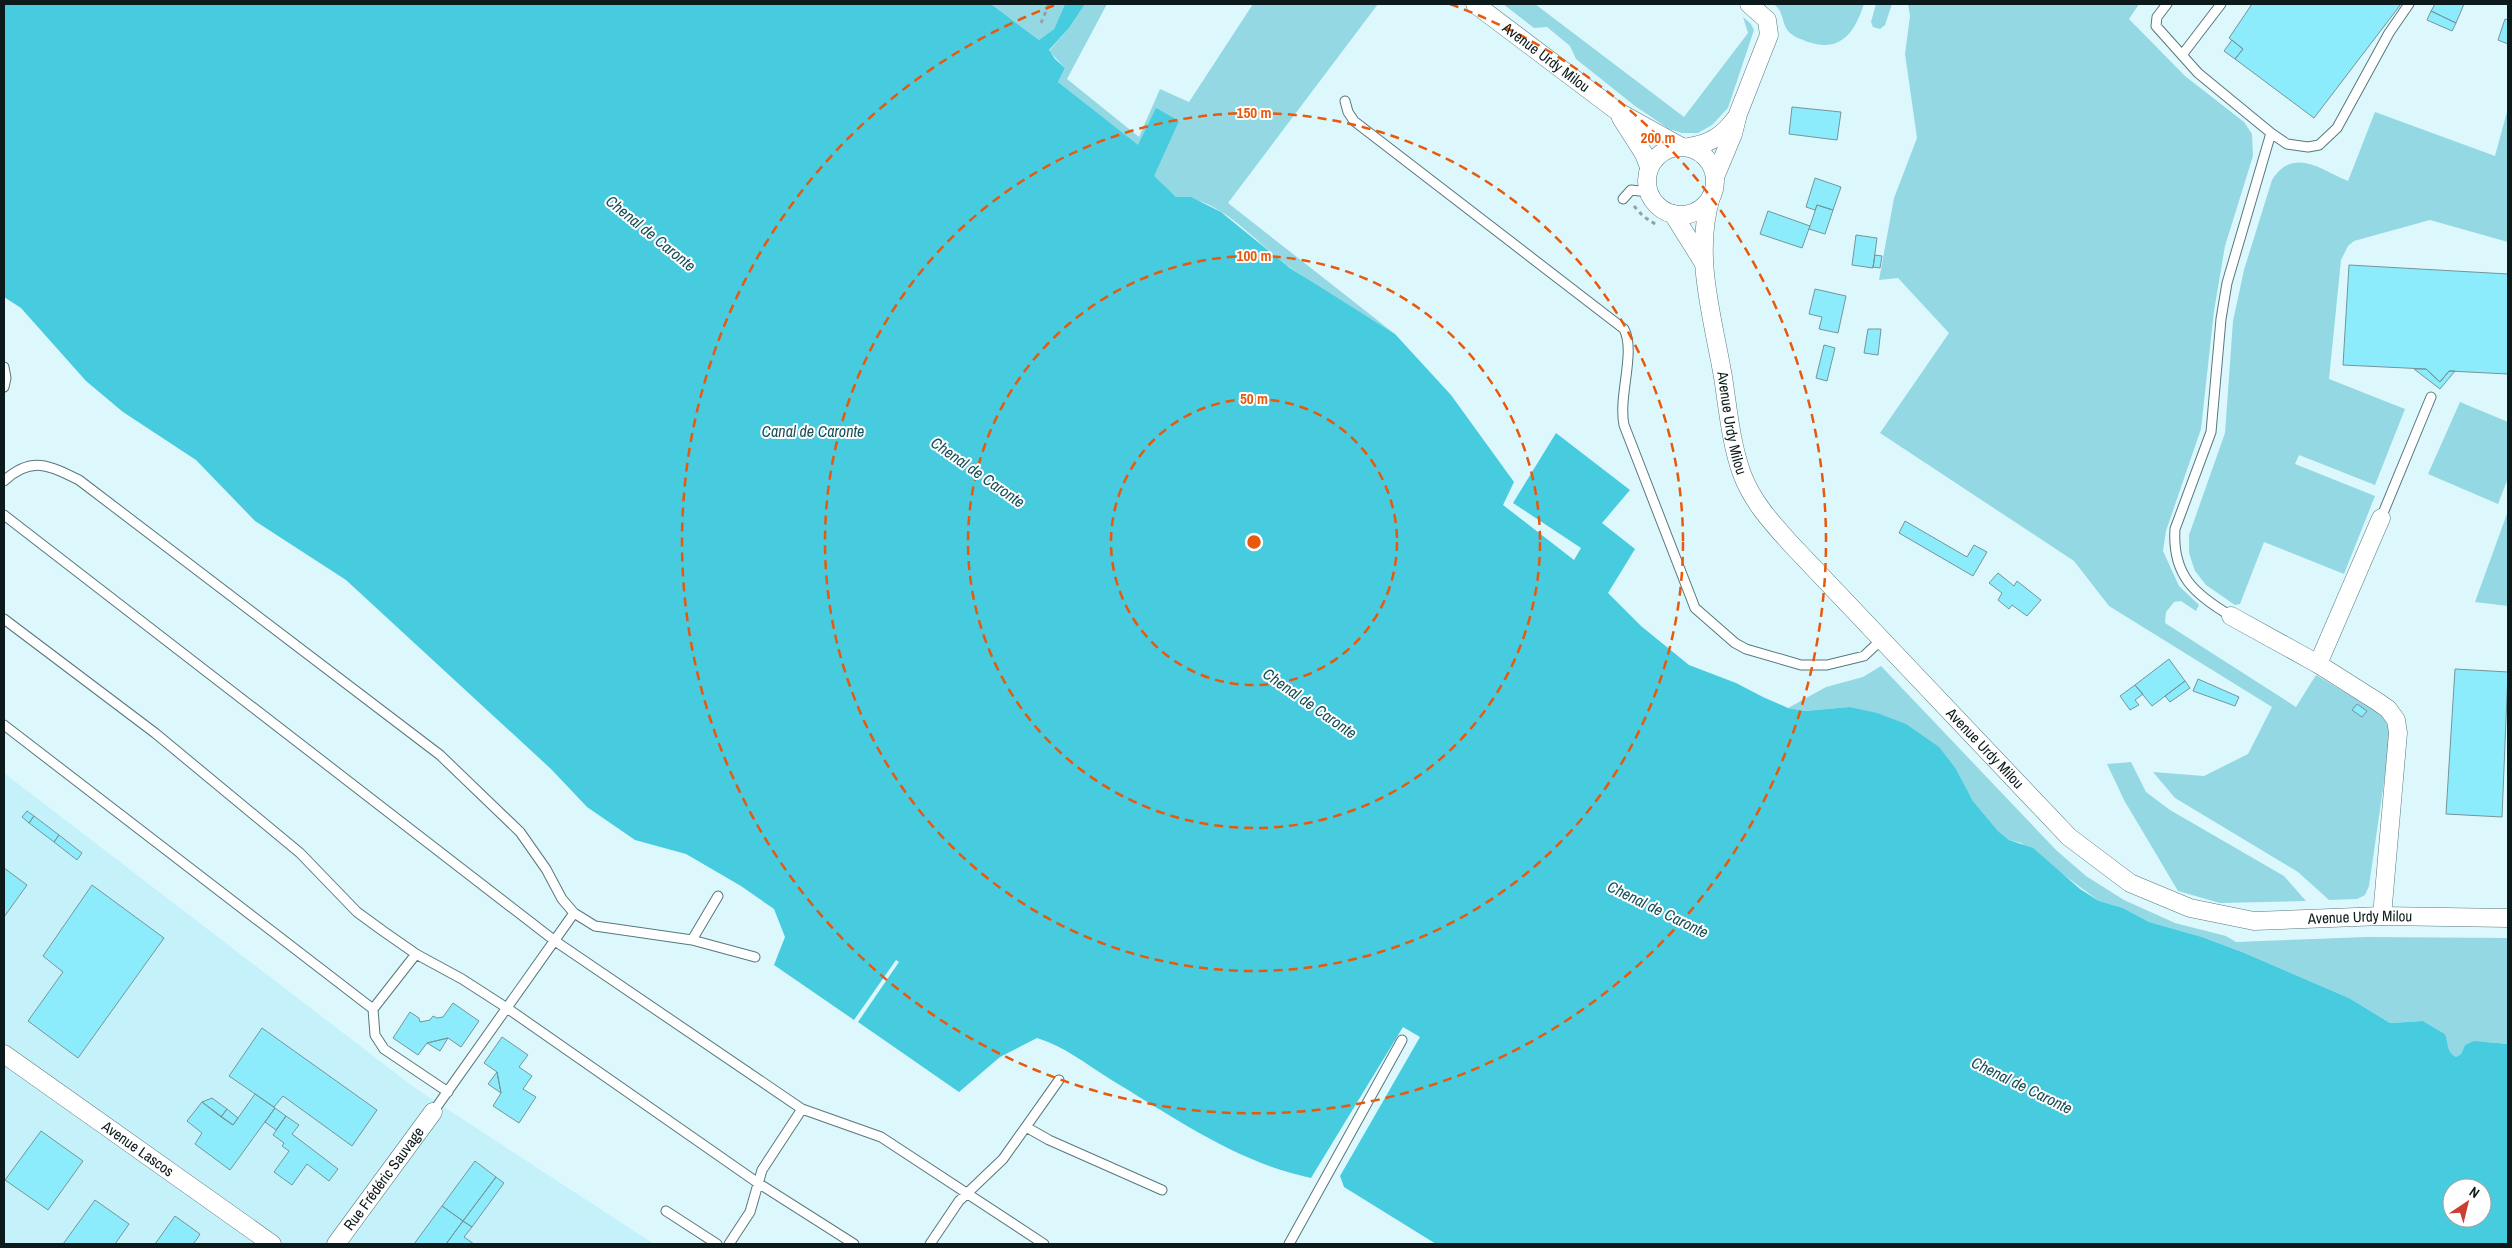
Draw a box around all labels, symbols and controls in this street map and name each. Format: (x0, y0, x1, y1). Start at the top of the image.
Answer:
street label: Avenue Urdy Milou (1498, 17, 1594, 97)
text: 150 m (1237, 102, 1271, 123)
text: 200 m (1641, 127, 1675, 148)
water label: Chenal de Caronte (601, 190, 701, 276)
text: 100 m (1237, 245, 1271, 266)
street label: Avenue Urdy Milou (1712, 369, 1752, 477)
text: 50 m (1240, 388, 1268, 409)
water label: Canal de Caronte (762, 420, 864, 442)
water label: Chenal de Caronte (927, 431, 1029, 513)
centre of rings (1245, 533, 1263, 551)
water label: Chenal de Caronte (1259, 662, 1361, 744)
street label: Avenue Urdy Milou (1941, 702, 2029, 793)
water label: Chenal de Caronte (1604, 875, 1712, 943)
street label: Avenue Urdy Milou (2306, 905, 2412, 929)
water label: Chenal de Caronte (1968, 1051, 2076, 1119)
street label: Avenue Lascos (97, 1115, 178, 1181)
street label: Rue Frédéric Sauvage (338, 1122, 429, 1235)
north arrow (2442, 1178, 2492, 1228)
text: N (2466, 1183, 2483, 1202)

